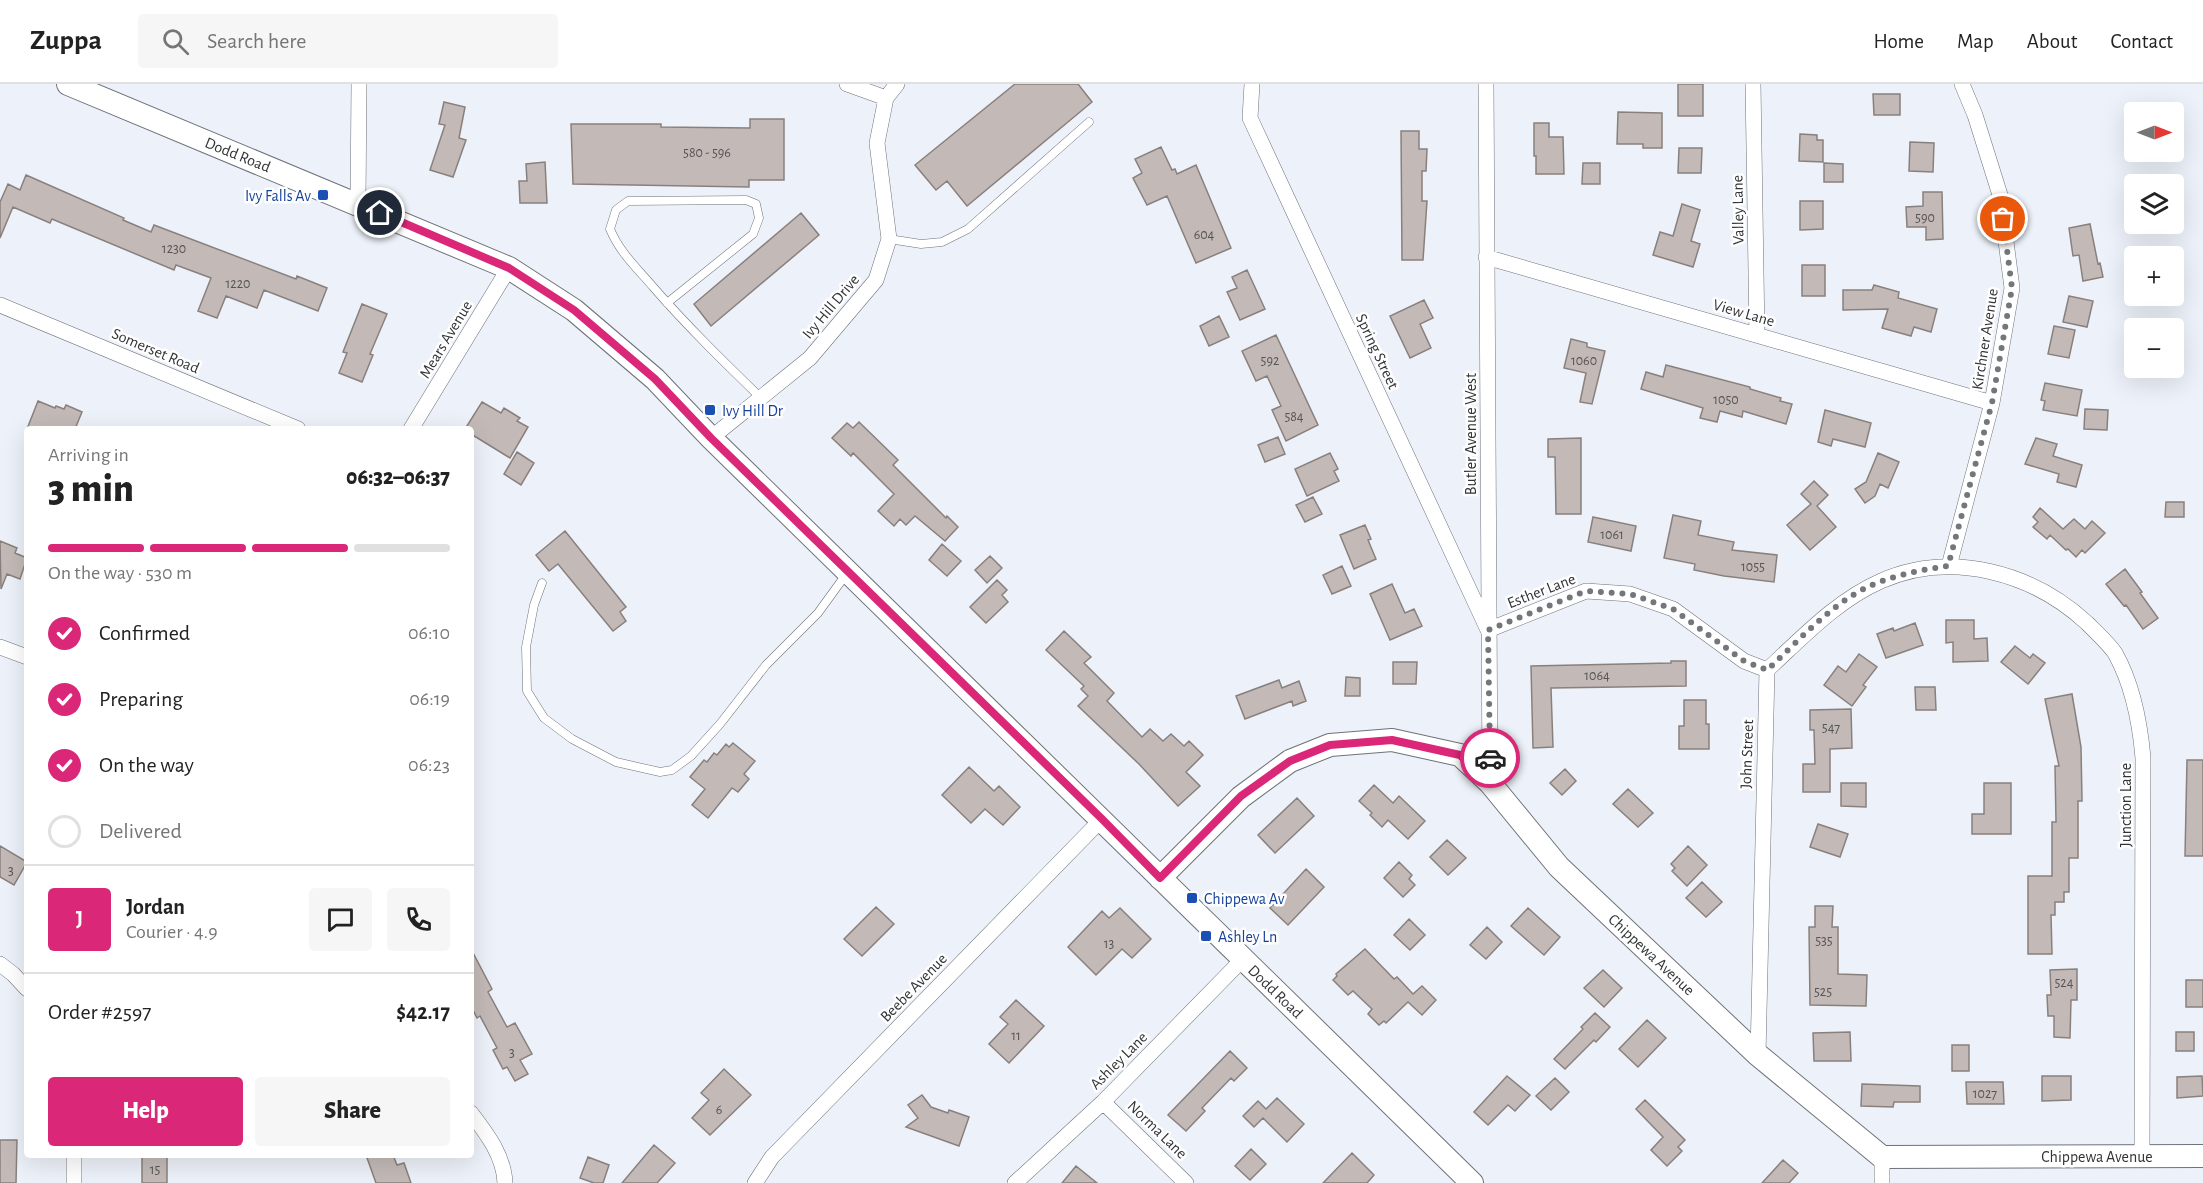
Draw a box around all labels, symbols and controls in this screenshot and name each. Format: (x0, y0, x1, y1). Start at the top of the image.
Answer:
search box (138, 14, 558, 68)
icon: search (159, 25, 192, 58)
text: Zuppa (30, 27, 102, 55)
text: Search here (207, 30, 307, 52)
text: Home (1873, 31, 1924, 52)
text: Map (1957, 31, 1994, 52)
text: About (2027, 31, 2077, 52)
text: Contact (2110, 31, 2173, 52)
north arrow (2124, 102, 2184, 162)
map controls (2124, 102, 2184, 378)
street label: Dodd Road (203, 135, 273, 175)
house number: 580 - 596 (683, 146, 731, 160)
button: layers (2124, 174, 2184, 234)
street label: Valley Lane (1729, 175, 1748, 245)
pin (354, 187, 405, 238)
place label: Ivy Falls Av (245, 188, 311, 205)
marker: Ivy Falls Av (316, 188, 330, 202)
pin (1977, 193, 2028, 244)
icon: home (363, 196, 396, 229)
icon: bag (1986, 202, 2019, 235)
house number: 590 (1915, 211, 1935, 225)
house number: 604 (1194, 228, 1215, 242)
house number: 1230 (162, 242, 186, 256)
button: + (2124, 246, 2184, 306)
street label: Ivy Hill Drive (799, 271, 863, 343)
house number: 1220 (226, 277, 250, 291)
street label: Kirchner Avenue (1969, 287, 2001, 391)
street label: View Lane (1711, 297, 1776, 329)
street label: Mears Avenue (417, 298, 475, 381)
street label: Spring Street (1353, 311, 1401, 391)
button: − (2124, 318, 2184, 378)
street label: Somerset Road (110, 325, 202, 376)
house number: 592 (1261, 354, 1279, 368)
house number: 1060 (1571, 354, 1597, 368)
street label: Butler Avenue West (1463, 373, 1479, 495)
house number: 1050 (1713, 393, 1739, 407)
marker: Ivy Hill Dr (703, 403, 717, 417)
place label: Ivy Hill Dr (722, 403, 784, 420)
house number: 584 (1284, 410, 1304, 424)
text: Arriving in (48, 445, 129, 465)
text: 06:32–06:37 (346, 466, 450, 488)
text: 3 min (48, 470, 134, 509)
house number: 1061 (1600, 528, 1624, 542)
house number: 1055 (1741, 560, 1765, 574)
text: On the way · 530 m (48, 563, 192, 583)
street label: Esther Lane (1505, 571, 1578, 611)
icon: check (48, 617, 81, 650)
text: Confirmed (99, 622, 190, 644)
text: 06:10 (408, 623, 450, 643)
house number: 1064 (1584, 669, 1610, 683)
icon: check (48, 683, 81, 716)
text: Preparing (99, 688, 183, 710)
text: 06:19 (409, 689, 450, 709)
street label: John Street (1738, 719, 1756, 789)
house number: 547 (1822, 721, 1840, 735)
courier (1460, 728, 1520, 788)
icon: car (1474, 742, 1507, 775)
icon: check (48, 749, 81, 782)
text: On the way (99, 754, 194, 776)
text: 06:23 (408, 755, 450, 775)
street label: Junction Lane (2118, 763, 2134, 847)
text: Delivered (99, 820, 182, 842)
house number: 3 (8, 864, 14, 878)
button: chat (309, 888, 372, 951)
button: phone (387, 888, 450, 951)
marker: Chippewa Av (1185, 891, 1199, 905)
place label: Chippewa Av (1204, 891, 1285, 907)
text: Jordan (126, 896, 185, 918)
text: J (76, 908, 83, 930)
street label: Chippewa Avenue (1605, 911, 1698, 999)
text: Courier · 4.9 (126, 922, 218, 942)
marker: Ashley Ln (1199, 929, 1213, 943)
place label: Ashley Ln (1218, 929, 1277, 946)
house number: 535 (1815, 934, 1833, 948)
house number: 13 (1104, 937, 1115, 951)
street label: Beebe Avenue (877, 950, 950, 1025)
street label: Dodd Road (1245, 962, 1306, 1022)
house number: 524 (2055, 976, 2074, 990)
house number: 525 (1814, 985, 1832, 999)
text: Order #2597 (48, 1001, 151, 1023)
text: $42.17 (396, 1001, 450, 1023)
house number: 11 (1011, 1029, 1021, 1043)
street label: Ashley Lane (1087, 1029, 1151, 1093)
house number: 3 (509, 1046, 515, 1060)
button: Help (48, 1077, 243, 1146)
button: Share (255, 1077, 450, 1146)
house number: 1027 (1973, 1087, 1997, 1101)
street label: Norma Lane (1124, 1098, 1190, 1162)
house number: 6 (716, 1103, 722, 1117)
street label: Chippewa Avenue (2041, 1149, 2153, 1165)
house number: 15 (150, 1163, 160, 1177)

